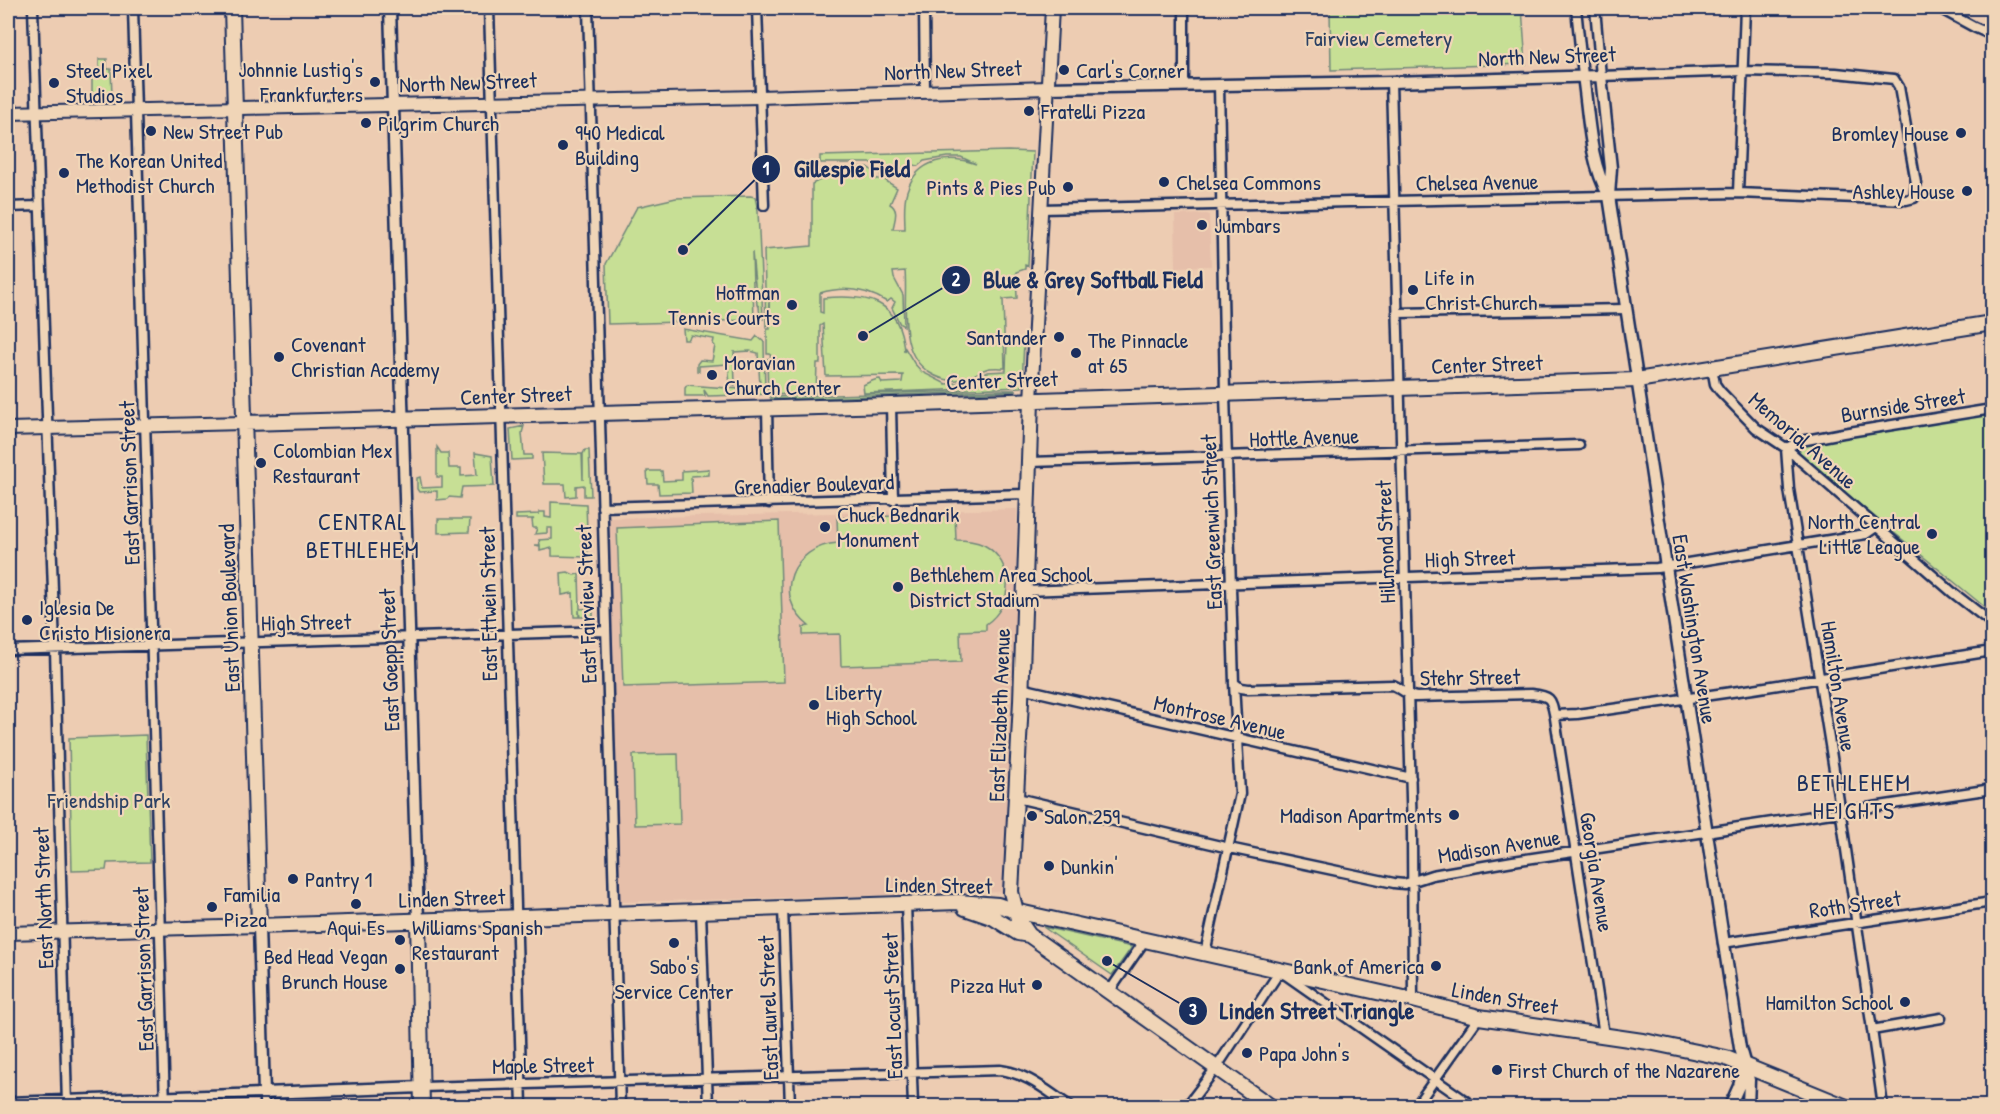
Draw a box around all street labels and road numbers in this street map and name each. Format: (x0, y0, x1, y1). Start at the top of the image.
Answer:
street label: North New Street (1478, 39, 1617, 73)
street label: North New Street (884, 53, 1023, 87)
street label: North New Street (399, 65, 538, 99)
street label: Chelsea Avenue (1415, 166, 1539, 198)
street label: Center Street (1431, 347, 1544, 381)
street label: Center Street (946, 363, 1059, 397)
street label: Center Street (460, 378, 573, 412)
street label: Burnside Street (1839, 380, 1968, 430)
street label: Memorial Avenue (1742, 385, 1864, 496)
street label: East Garrison Street (111, 400, 147, 566)
street label: Hottle Avenue (1249, 420, 1360, 454)
street label: East Greenwich Street (1193, 434, 1229, 610)
street label: Grenadier Boulevard (733, 466, 895, 502)
street label: Hillmond Street (1368, 479, 1402, 604)
street label: East Union Boulevard (211, 523, 247, 693)
street label: East Fairview Street (568, 524, 604, 684)
street label: East Ettwein Street (472, 526, 504, 681)
street label: East Washington Avenue (1665, 532, 1725, 726)
street label: High Street (1424, 541, 1516, 575)
street label: East Goepp Street (372, 588, 406, 732)
street label: High Street (260, 606, 352, 638)
street label: Hamilton Avenue (1814, 619, 1864, 754)
street label: East Elizabeth Avenue (981, 628, 1017, 802)
street label: Stehr Street (1420, 661, 1521, 693)
street label: Montrose Avenue (1151, 687, 1289, 747)
street label: Georgia Avenue (1573, 810, 1621, 934)
street label: Madison Avenue (1436, 821, 1563, 870)
street label: East North Street (26, 826, 60, 969)
street label: Linden Street (885, 869, 993, 901)
street label: Linden Street (398, 881, 506, 915)
street label: Roth Street (1807, 883, 1903, 925)
street label: East Garrison Street (125, 886, 161, 1052)
street label: East Locust Street (874, 932, 910, 1080)
street label: East Laurel Street (750, 935, 786, 1081)
street label: Linden Street (1450, 974, 1561, 1022)
street label: Maple Street (492, 1049, 595, 1081)

